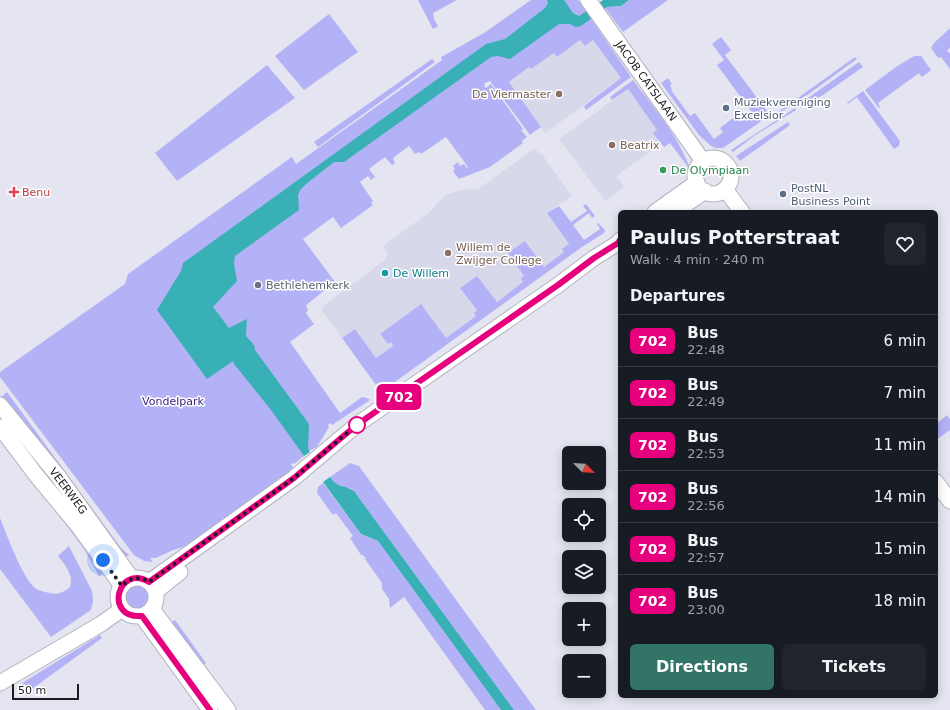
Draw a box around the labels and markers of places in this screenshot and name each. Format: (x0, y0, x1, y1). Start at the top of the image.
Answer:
place label: De Viermaster (472, 88, 551, 101)
marker: De Viermaster (554, 89, 564, 99)
place label: Muziekvereniging Excelsior (734, 96, 831, 122)
marker: Muziekvereniging Excelsior (721, 103, 731, 113)
place label: Beatrix (620, 139, 660, 152)
marker: Beatrix (607, 140, 617, 150)
place label: De Olympiaan (671, 164, 749, 177)
marker: De Olympiaan (658, 165, 668, 175)
place label: PostNL Business Point (791, 182, 871, 208)
place label: Benu (22, 186, 50, 199)
marker: Benu (9, 187, 19, 197)
marker: PostNL Business Point (778, 189, 788, 199)
place label: Willem de Zwijger College (456, 241, 542, 267)
marker: Willem de Zwijger College (443, 248, 453, 258)
place label: De Willem (393, 267, 449, 280)
marker: De Willem (380, 268, 390, 278)
place label: Bethlehemkerk (266, 279, 350, 292)
marker: Bethlehemkerk (253, 280, 263, 290)
unlabelled marker (348, 416, 366, 434)

